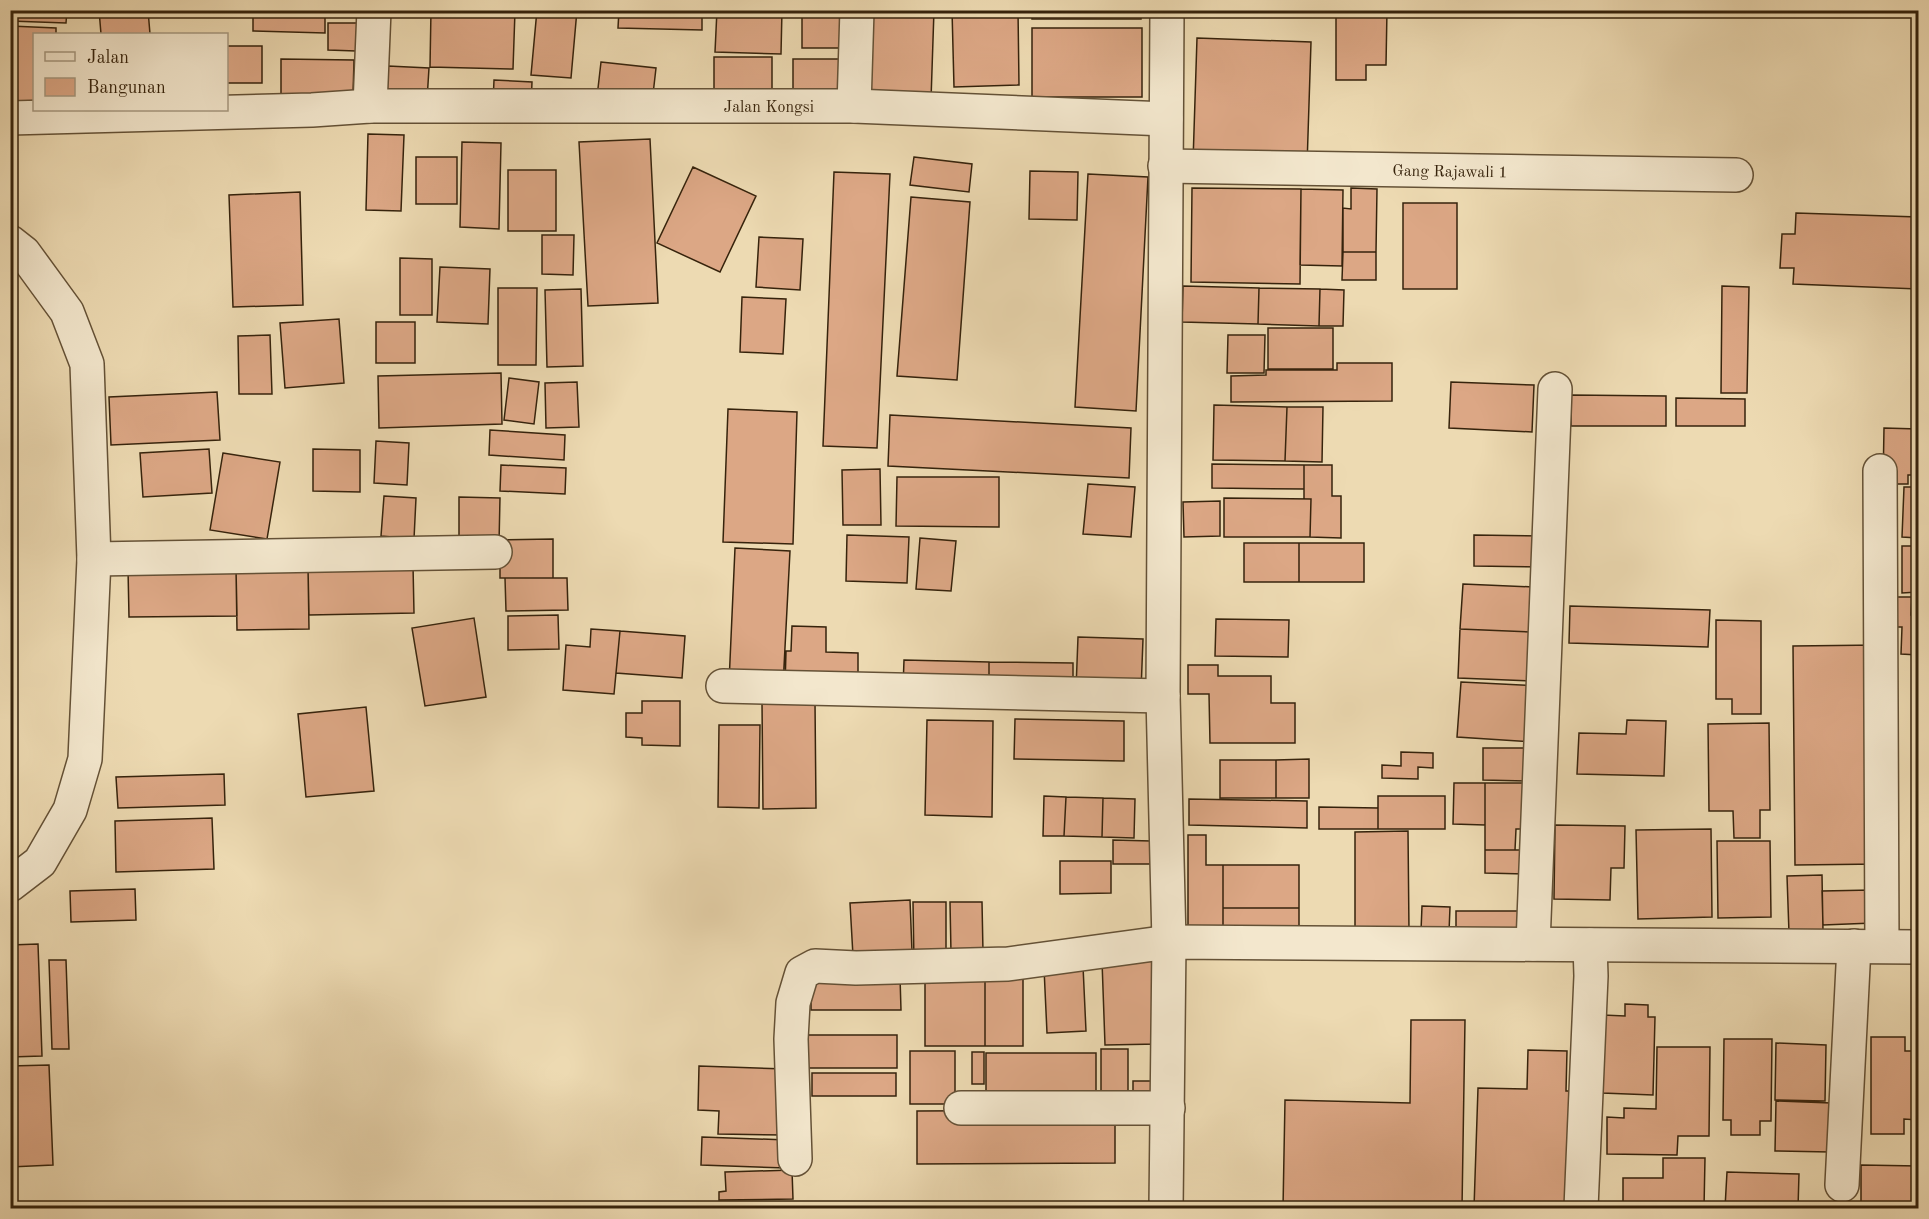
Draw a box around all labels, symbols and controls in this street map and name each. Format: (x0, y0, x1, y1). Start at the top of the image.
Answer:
legend (33, 33, 228, 111)
text: Jalan (87, 49, 129, 67)
text: Bangunan (87, 79, 166, 97)
street label: Jalan Kongsi (723, 100, 814, 116)
street label: Gang Rajawali 1 (1392, 164, 1508, 181)

